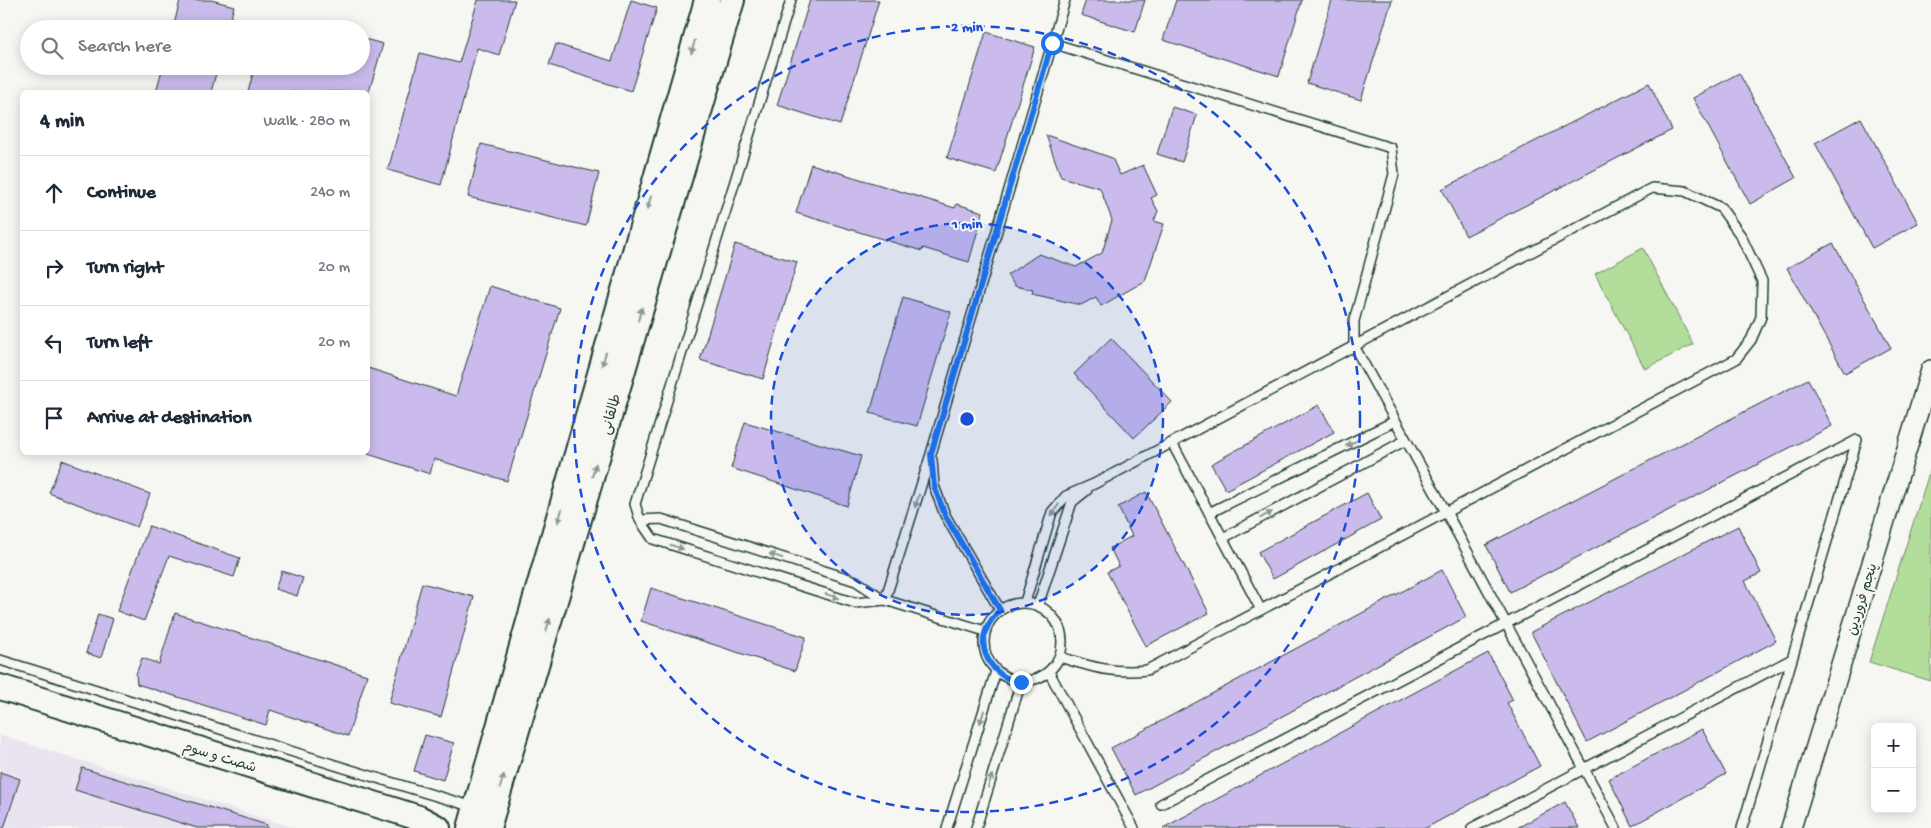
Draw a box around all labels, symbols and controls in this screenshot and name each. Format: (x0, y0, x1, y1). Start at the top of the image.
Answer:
text: 2 min (951, 19, 984, 37)
search box (20, 20, 370, 75)
route start (1041, 32, 1064, 55)
icon: search (38, 34, 66, 62)
text: Search here (78, 36, 172, 59)
one-way arrow (689, 39, 697, 54)
text: 4 min (40, 110, 84, 135)
text: Walk · 280 m (263, 113, 350, 132)
icon: ahead (40, 179, 68, 207)
text: Continue (87, 182, 156, 205)
text: 240 m (310, 184, 350, 203)
one-way arrow (644, 196, 652, 211)
text: 1 min (951, 216, 983, 234)
icon: right (40, 254, 68, 282)
text: Turn right (87, 257, 163, 280)
text: 20 m (318, 259, 350, 278)
one-way arrow (636, 306, 644, 321)
icon: left (40, 329, 68, 357)
text: Turn left (87, 332, 151, 355)
text: 20 m (318, 334, 350, 353)
one-way arrow (600, 352, 608, 367)
street label: طالقانی (598, 392, 626, 437)
icon: arrive (40, 404, 68, 432)
text: Arrive at destination (87, 407, 251, 430)
centre of rings (958, 410, 976, 428)
one-way arrow (1345, 439, 1359, 447)
one-way arrow (590, 462, 598, 477)
one-way arrow (912, 493, 920, 508)
one-way arrow (1050, 504, 1059, 517)
one-way arrow (555, 508, 563, 523)
one-way arrow (1259, 511, 1272, 520)
one-way arrow (670, 543, 685, 551)
one-way arrow (768, 552, 783, 559)
street label: پنجم فروردین (1844, 562, 1882, 638)
one-way arrow (825, 592, 840, 600)
one-way arrow (544, 618, 552, 633)
route end (1010, 671, 1033, 694)
one-way arrow (977, 710, 985, 725)
map controls (1871, 723, 1916, 813)
button: + (1871, 723, 1916, 768)
street label: شصت و سوم (180, 739, 258, 779)
button: − (1871, 768, 1916, 813)
one-way arrow (498, 774, 506, 789)
one-way arrow (986, 774, 994, 789)

